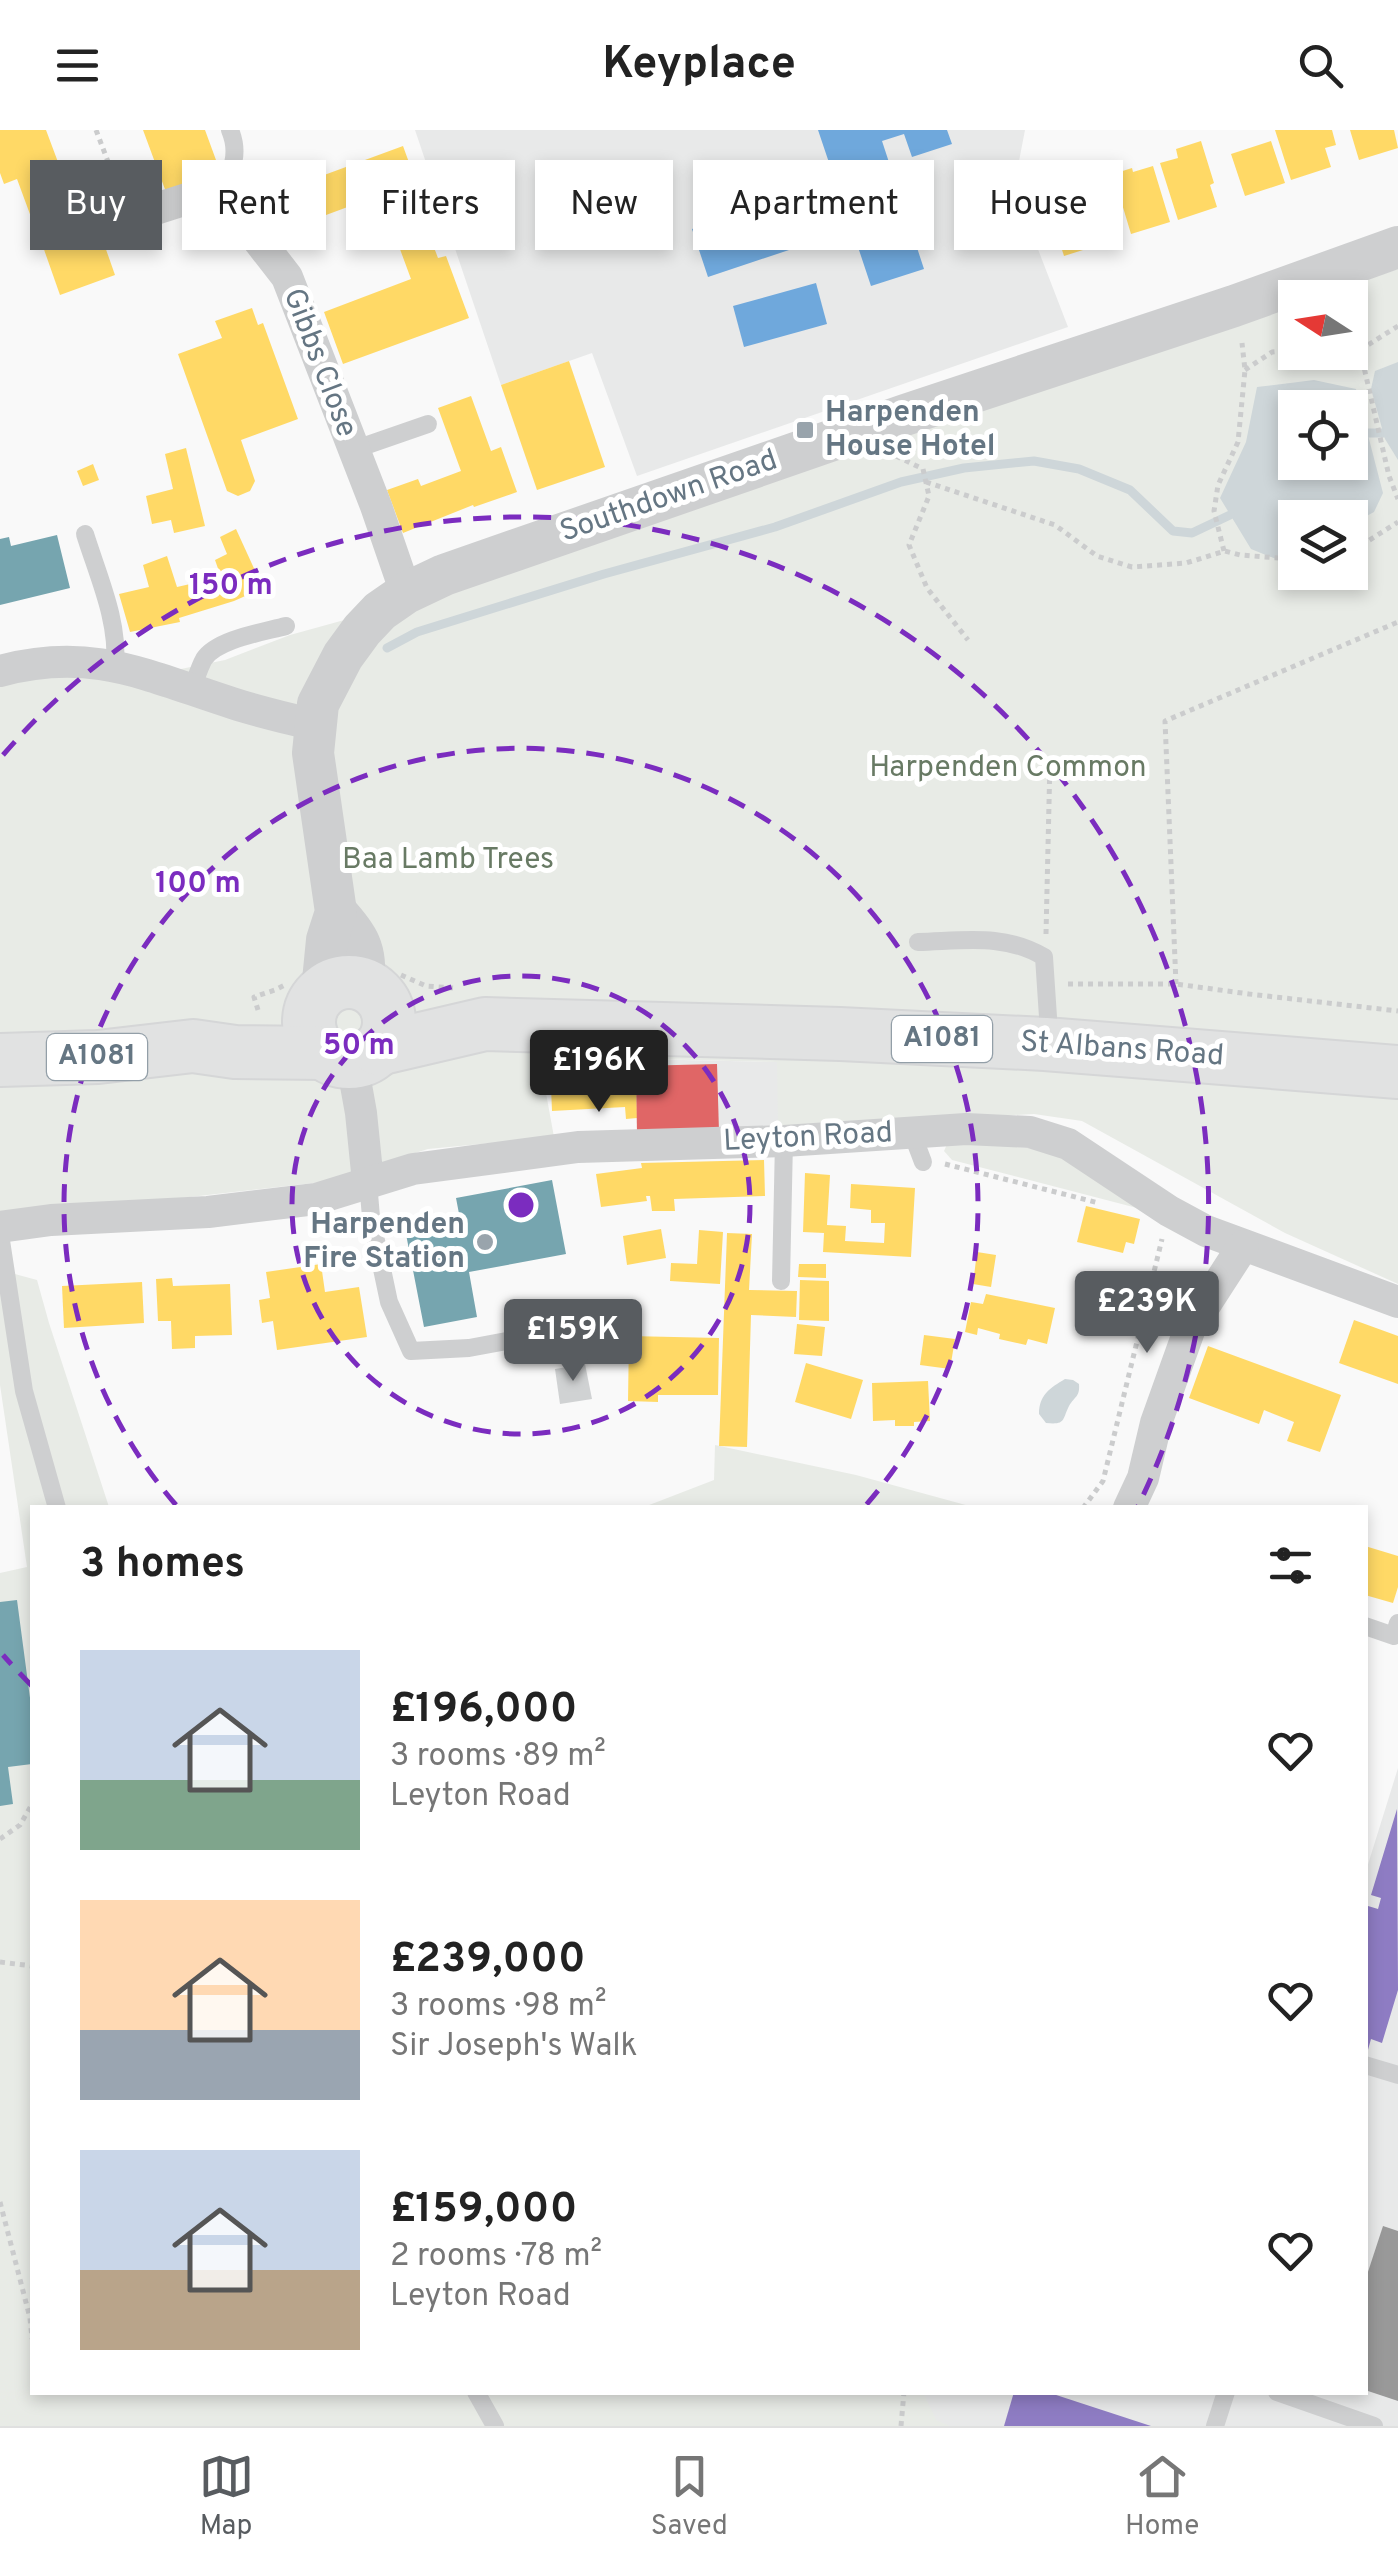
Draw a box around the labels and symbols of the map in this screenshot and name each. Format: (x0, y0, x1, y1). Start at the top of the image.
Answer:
north arrow (1278, 280, 1368, 370)
street label: Gibbs Close (274, 283, 364, 443)
place label: Harpenden House Hotel (825, 395, 996, 466)
marker: Harpenden House Hotel (794, 419, 816, 441)
street label: Southdown Road (556, 443, 782, 551)
text: 150 m (189, 568, 273, 605)
park label: Harpenden Common (869, 750, 1147, 787)
park label: Baa Lamb Trees (342, 842, 554, 879)
text: 100 m (155, 866, 241, 903)
road number: A1081 (892, 1016, 992, 1062)
street label: St Albans Road (1019, 1024, 1225, 1076)
text: 50 m (323, 1028, 395, 1065)
pin: £196K (529, 1030, 669, 1115)
road number: A1081 (47, 1034, 147, 1080)
street label: Leyton Road (722, 1115, 894, 1161)
centre of rings (503, 1187, 539, 1223)
place label: Harpenden Fire Station (303, 1207, 465, 1278)
marker: Harpenden Fire Station (474, 1231, 496, 1253)
pin: £239K (1077, 1271, 1217, 1356)
pin: £159K (503, 1299, 643, 1384)

